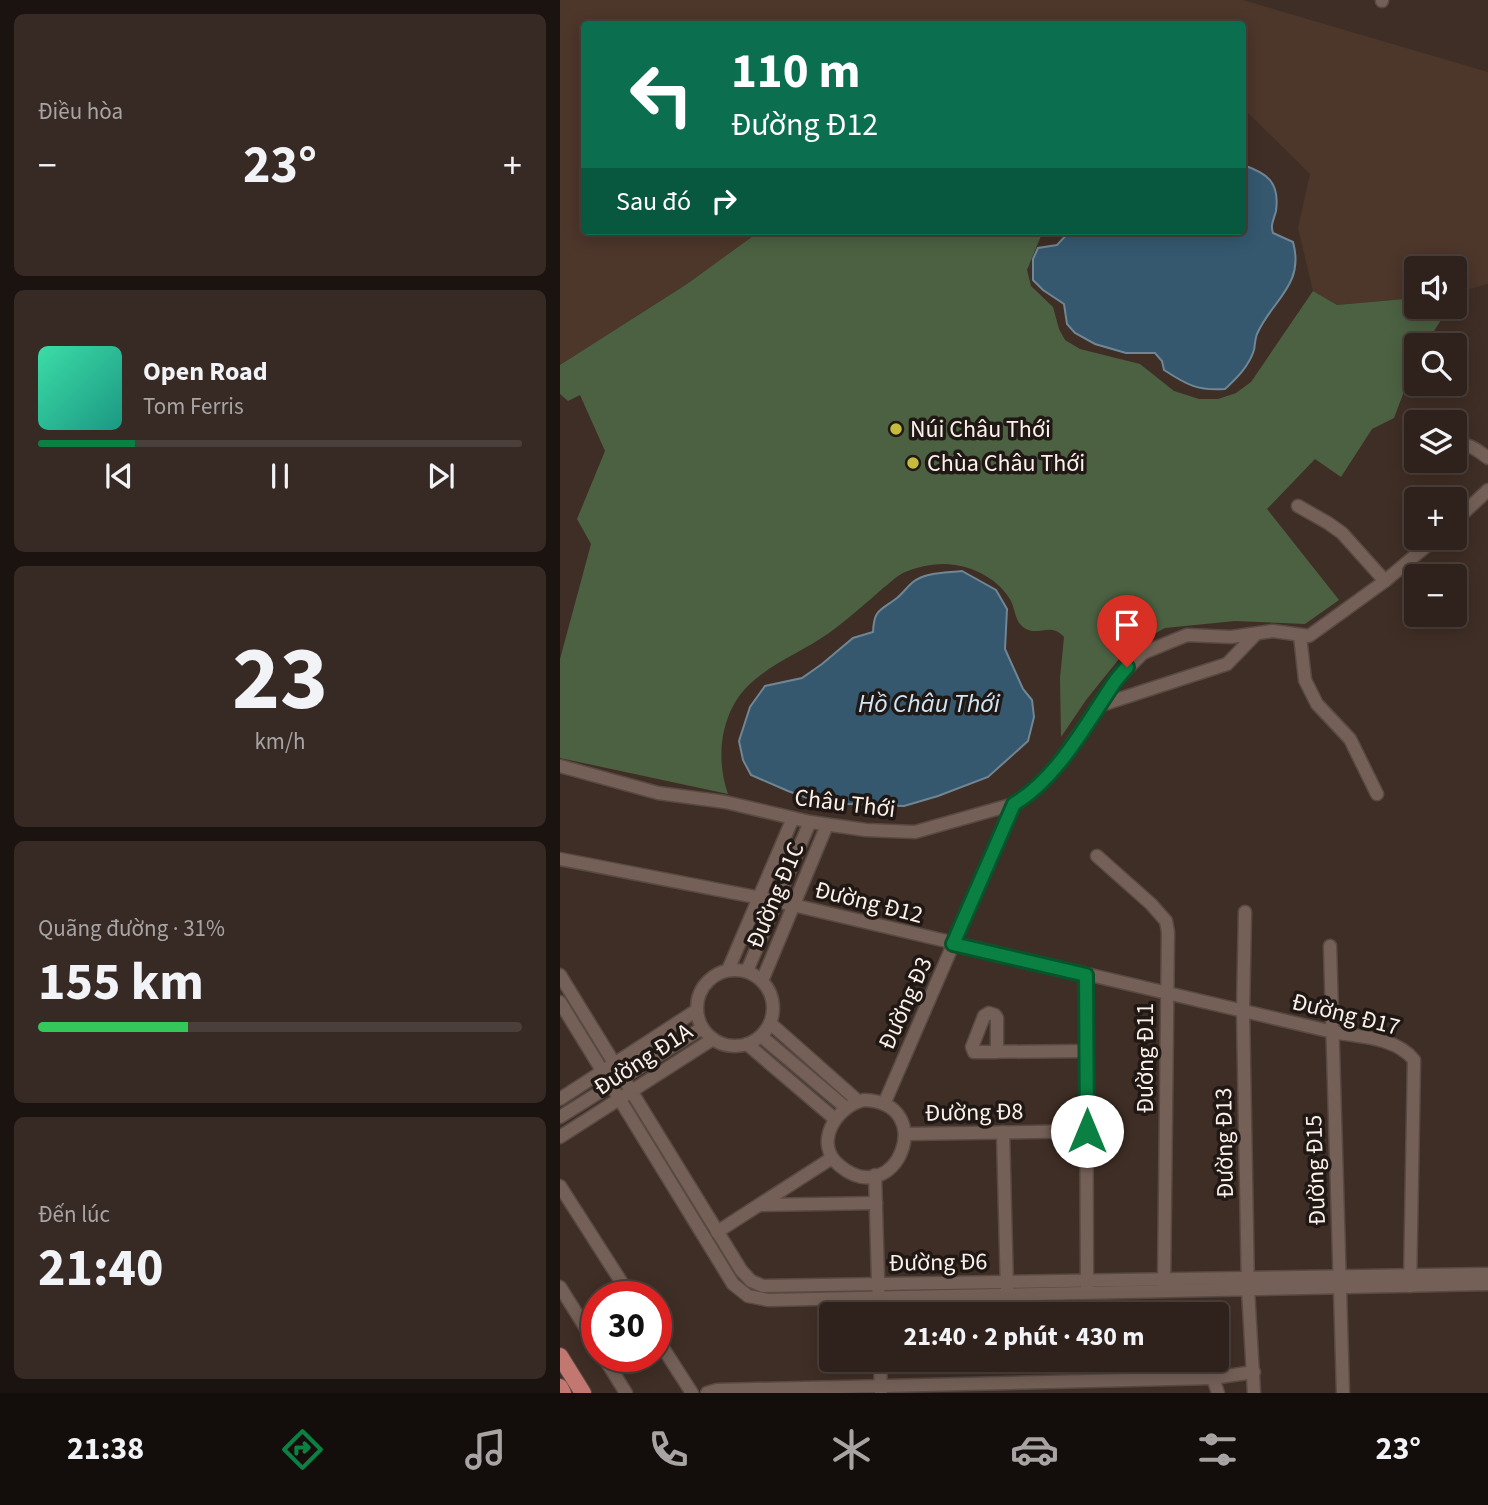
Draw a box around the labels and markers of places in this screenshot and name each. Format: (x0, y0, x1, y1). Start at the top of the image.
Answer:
place label: Núi Châu Thới (910, 412, 1051, 447)
marker: Núi Châu Thới (888, 421, 904, 437)
place label: Chùa Châu Thới (927, 446, 1085, 481)
marker: Chùa Châu Thới (905, 455, 921, 471)
pin (1097, 595, 1157, 667)

